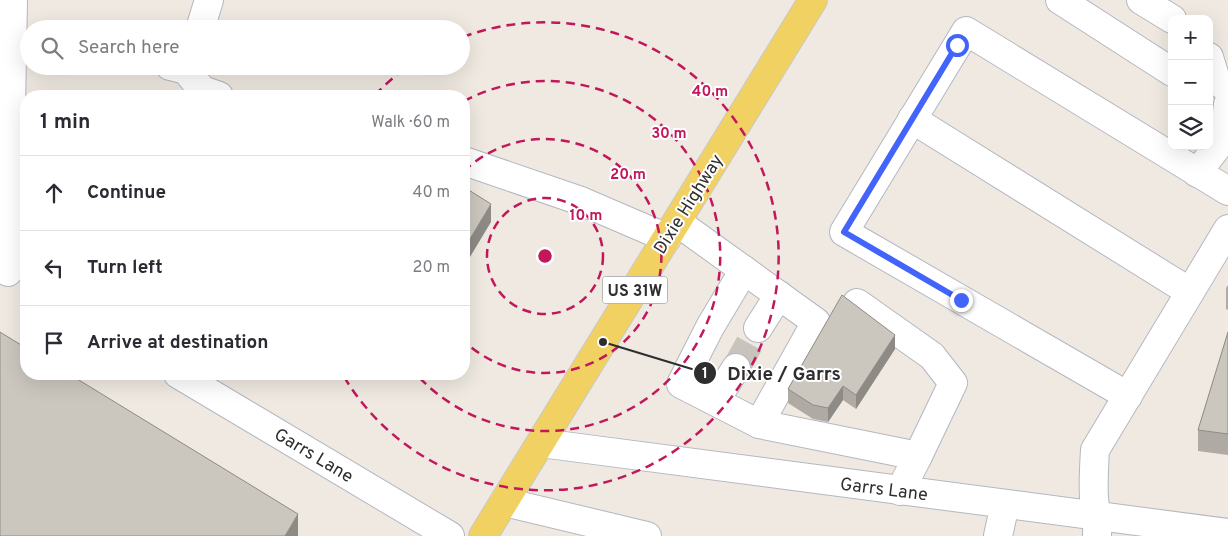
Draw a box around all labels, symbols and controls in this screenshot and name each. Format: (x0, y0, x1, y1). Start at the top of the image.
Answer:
map controls (1168, 15, 1213, 150)
button: + (1168, 15, 1213, 60)
search box (20, 20, 470, 75)
icon: search (38, 34, 66, 62)
route start (946, 34, 969, 57)
text: Search here (78, 36, 180, 60)
button: − (1168, 60, 1213, 105)
text: 40 m (692, 83, 728, 102)
button: layers (1168, 105, 1213, 150)
text: 1 min (40, 109, 90, 136)
text: Walk · 60 m (371, 113, 450, 133)
text: 30 m (651, 125, 687, 144)
street label: Dixie Highway (649, 151, 729, 259)
text: 20 m (610, 166, 646, 185)
icon: ahead (40, 179, 68, 207)
text: Continue (87, 181, 166, 205)
text: 40 m (412, 183, 450, 203)
text: 10 m (570, 207, 602, 226)
centre of rings (536, 247, 554, 265)
icon: left (40, 254, 68, 282)
text: Turn left (87, 256, 163, 280)
text: 20 m (413, 258, 450, 278)
road number: US 31W (602, 276, 668, 304)
route end (950, 289, 973, 312)
icon: arrive (40, 329, 68, 357)
text: Arrive at destination (87, 331, 268, 355)
callout: Dixie / Garrs (692, 356, 851, 390)
text: Dixie / Garrs (727, 363, 841, 387)
text: 1 (702, 365, 708, 384)
street label: Garrs Lane (269, 424, 357, 489)
street label: Garrs Lane (839, 474, 929, 507)

